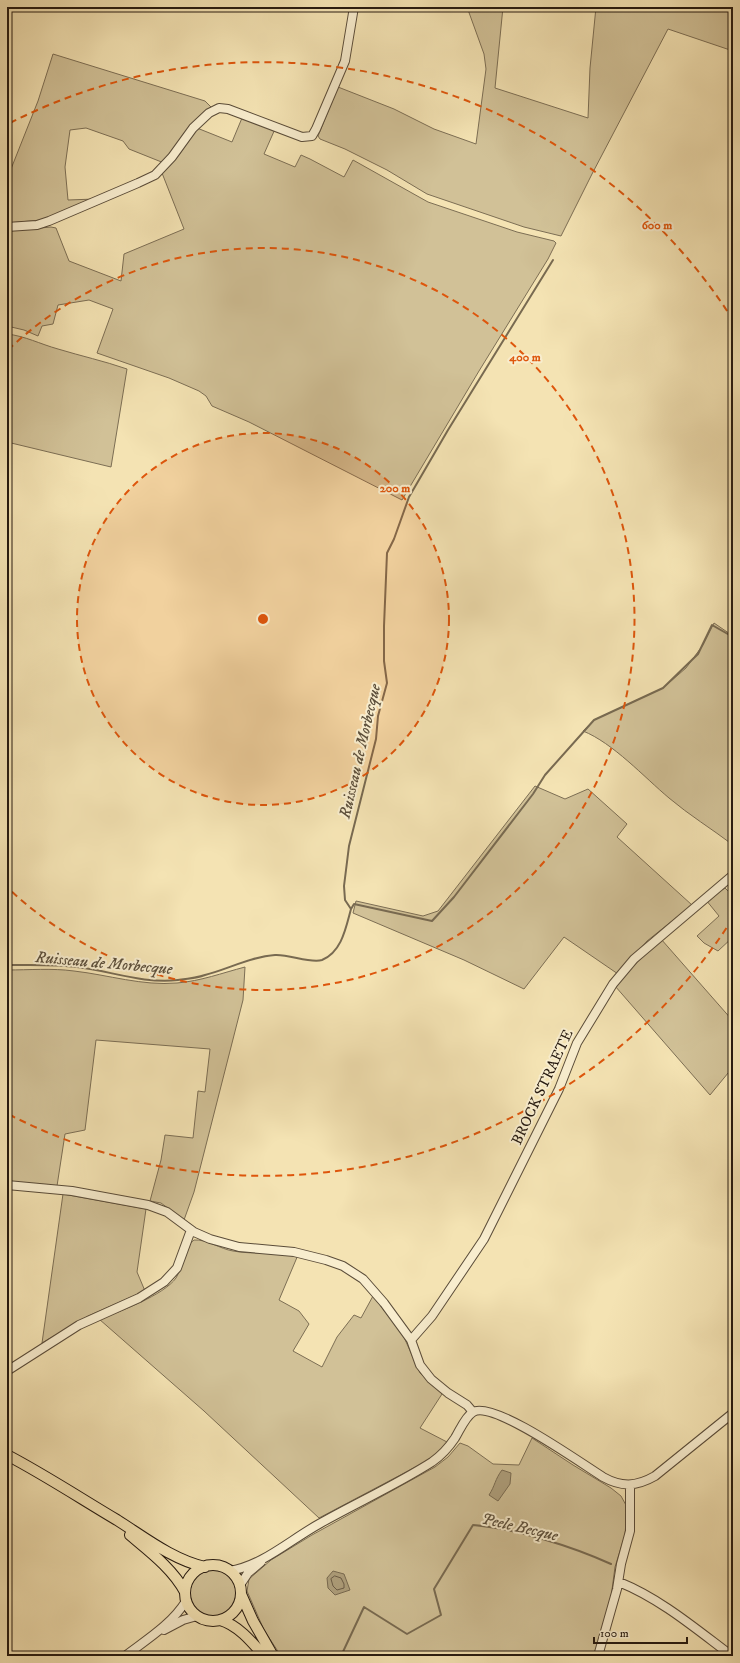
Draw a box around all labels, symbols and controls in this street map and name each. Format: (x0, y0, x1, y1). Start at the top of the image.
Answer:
text: 600 m (642, 218, 672, 233)
text: 400 m (508, 350, 541, 365)
text: 200 m (380, 481, 410, 496)
centre of rings (256, 612, 270, 626)
water label: Ruisseau de Morbecque (335, 681, 385, 821)
water label: Ruisseau de Morbecque (34, 947, 174, 979)
street label: BROCK STRAETE (507, 1026, 578, 1148)
water label: Peele Becque (480, 1508, 561, 1546)
scale bar (594, 1619, 687, 1645)
text: 100 m (600, 1626, 629, 1641)

